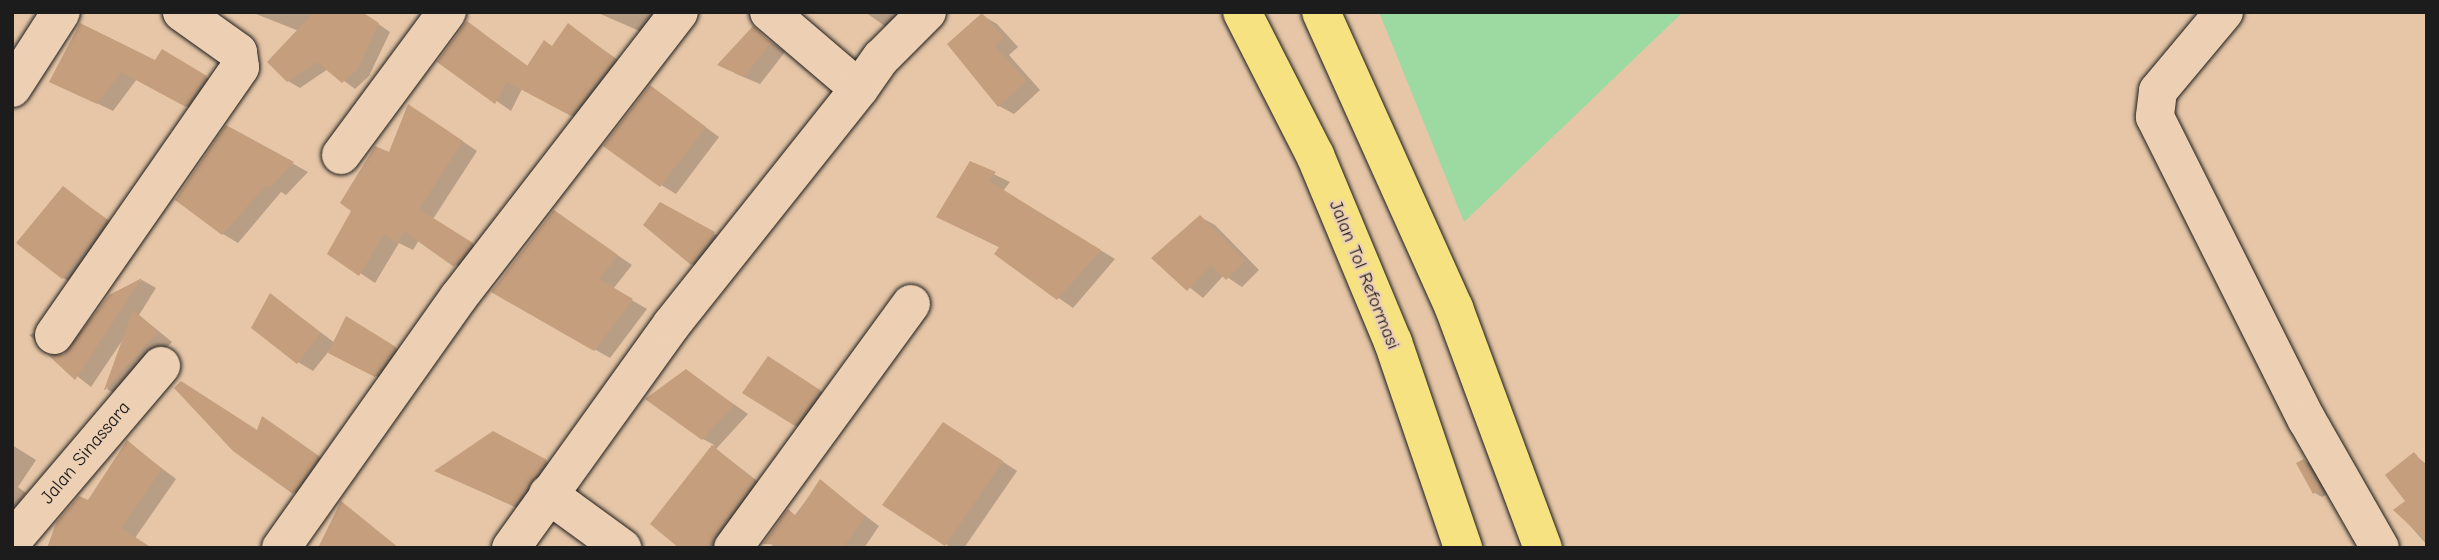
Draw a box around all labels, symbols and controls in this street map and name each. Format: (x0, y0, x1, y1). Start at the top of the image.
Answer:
street label: Jalan Tol Reformasi (1324, 197, 1404, 353)
street label: Jalan Sinassara (36, 397, 136, 509)

